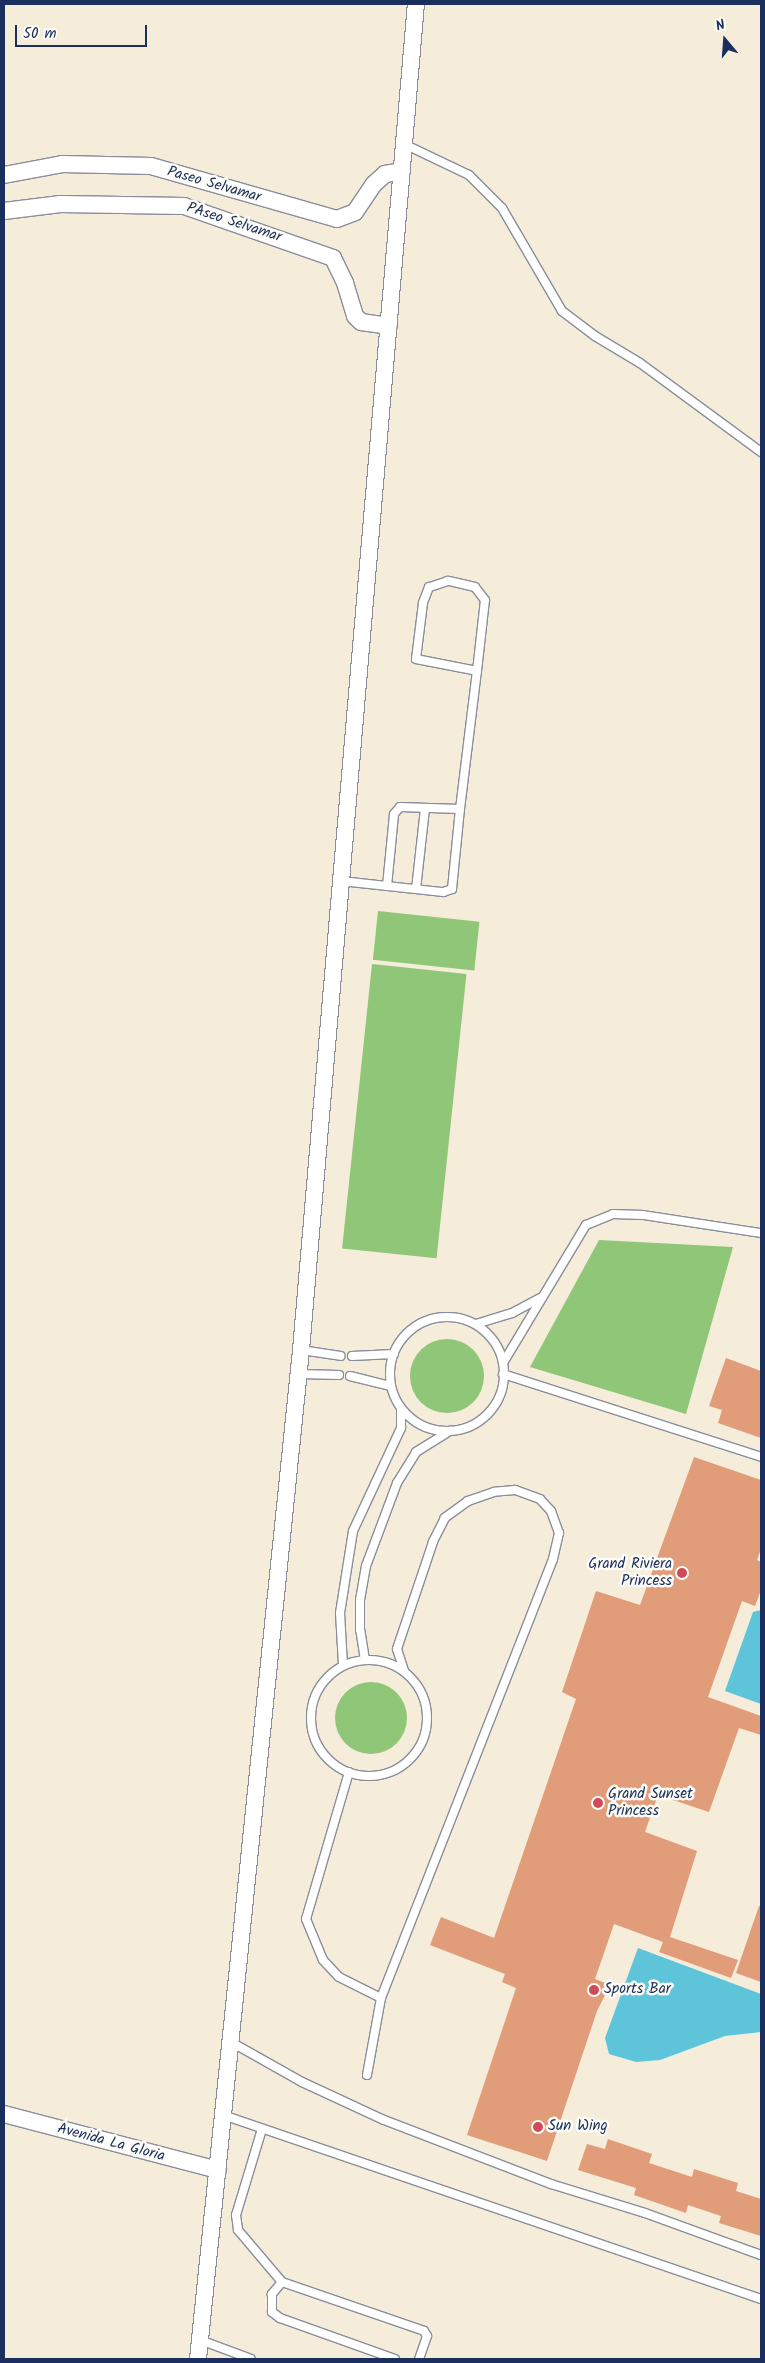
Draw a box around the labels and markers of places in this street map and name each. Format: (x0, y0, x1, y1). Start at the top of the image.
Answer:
place label: Grand Riviera Princess (588, 1555, 672, 1590)
marker: Grand Riviera Princess (676, 1567, 688, 1579)
place label: Grand Sunset Princess (608, 1785, 693, 1820)
marker: Grand Sunset Princess (592, 1797, 604, 1809)
place label: Sports Bar (604, 1981, 671, 1999)
marker: Sports Bar (588, 1984, 600, 1996)
place label: Sun Wing (548, 2118, 608, 2136)
marker: Sun Wing (532, 2121, 544, 2133)

